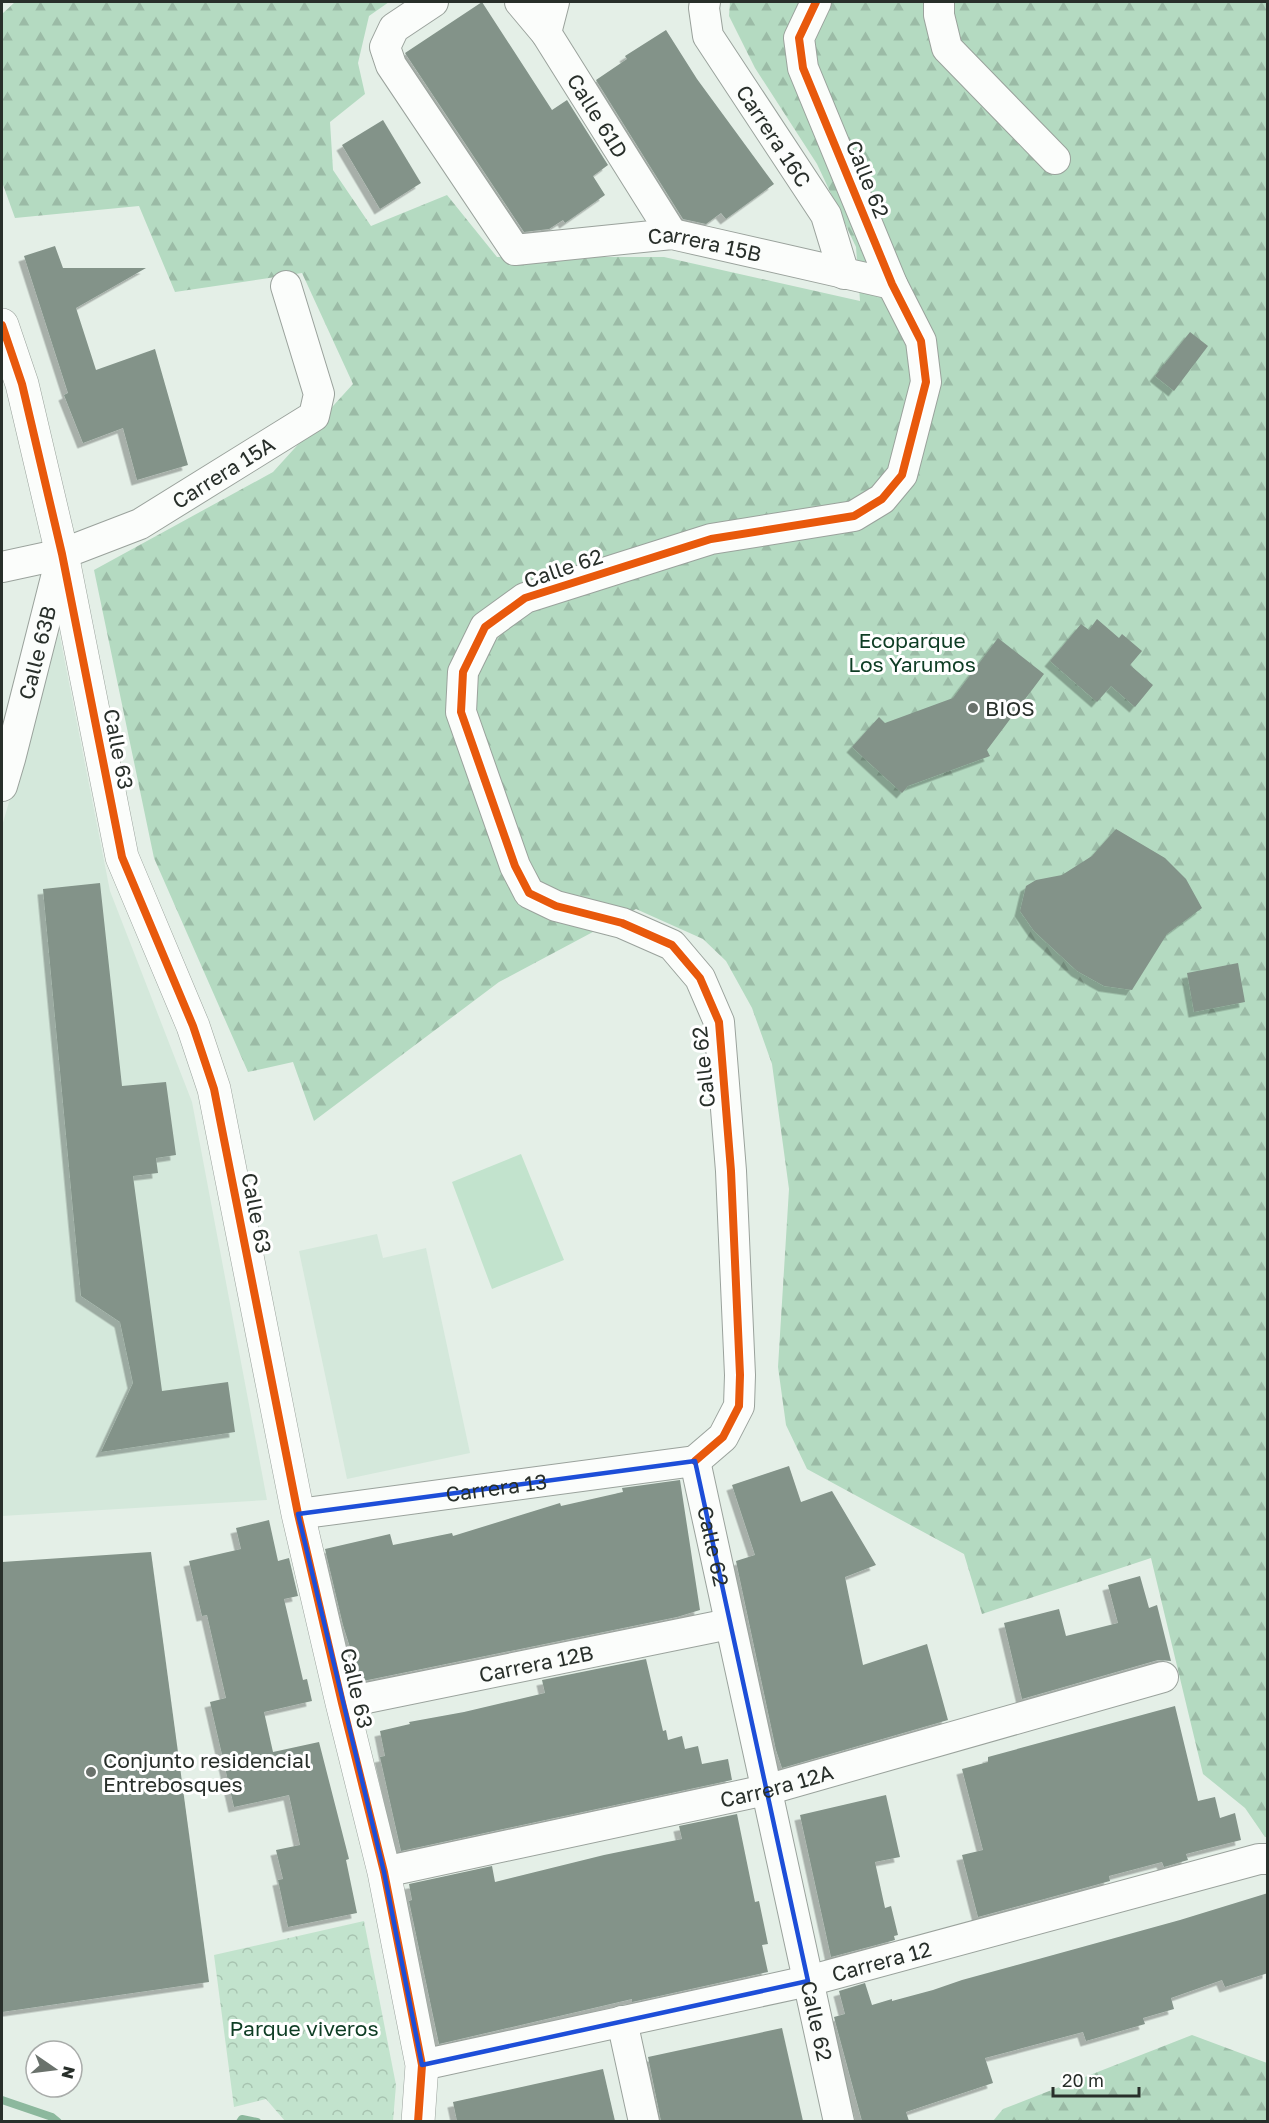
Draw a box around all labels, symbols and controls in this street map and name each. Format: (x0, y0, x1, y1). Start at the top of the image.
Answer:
street label: Calle 61D (562, 69, 634, 163)
street label: Carrera 16C (731, 80, 817, 192)
street label: Calle 62 (841, 136, 895, 222)
street label: Carrera 15B (646, 221, 764, 267)
street label: Carrera 15A (167, 431, 279, 514)
street label: Calle 62 (520, 542, 606, 594)
street label: Calle 63B (13, 603, 61, 702)
park label: Ecoparque Los Yarumos (848, 627, 976, 677)
place label: BIOS (985, 695, 1035, 721)
marker: BIOS (966, 701, 980, 715)
street label: Calle 63 (98, 706, 140, 792)
street label: Calle 62 (686, 1025, 720, 1109)
street label: Calle 63 (236, 1170, 278, 1256)
street label: Carrera 13 (444, 1468, 549, 1507)
street label: Calle 62 (692, 1503, 735, 1589)
street label: Carrera 12B (477, 1639, 595, 1688)
street label: Calle 63 (335, 1645, 379, 1731)
place label: Conjunto residencial Entrebosques (103, 1747, 311, 1797)
street label: Carrera 12A (718, 1759, 836, 1813)
marker: Conjunto residencial Entrebosques (84, 1765, 98, 1779)
street label: Carrera 12 (829, 1935, 934, 1987)
street label: Calle 62 (796, 1978, 838, 2064)
park label: Parque viveros (229, 2015, 379, 2041)
north arrow (24, 2039, 84, 2099)
scale bar (1053, 2060, 1138, 2098)
text: N (57, 2064, 80, 2081)
text: 20 m (1062, 2069, 1104, 2091)

